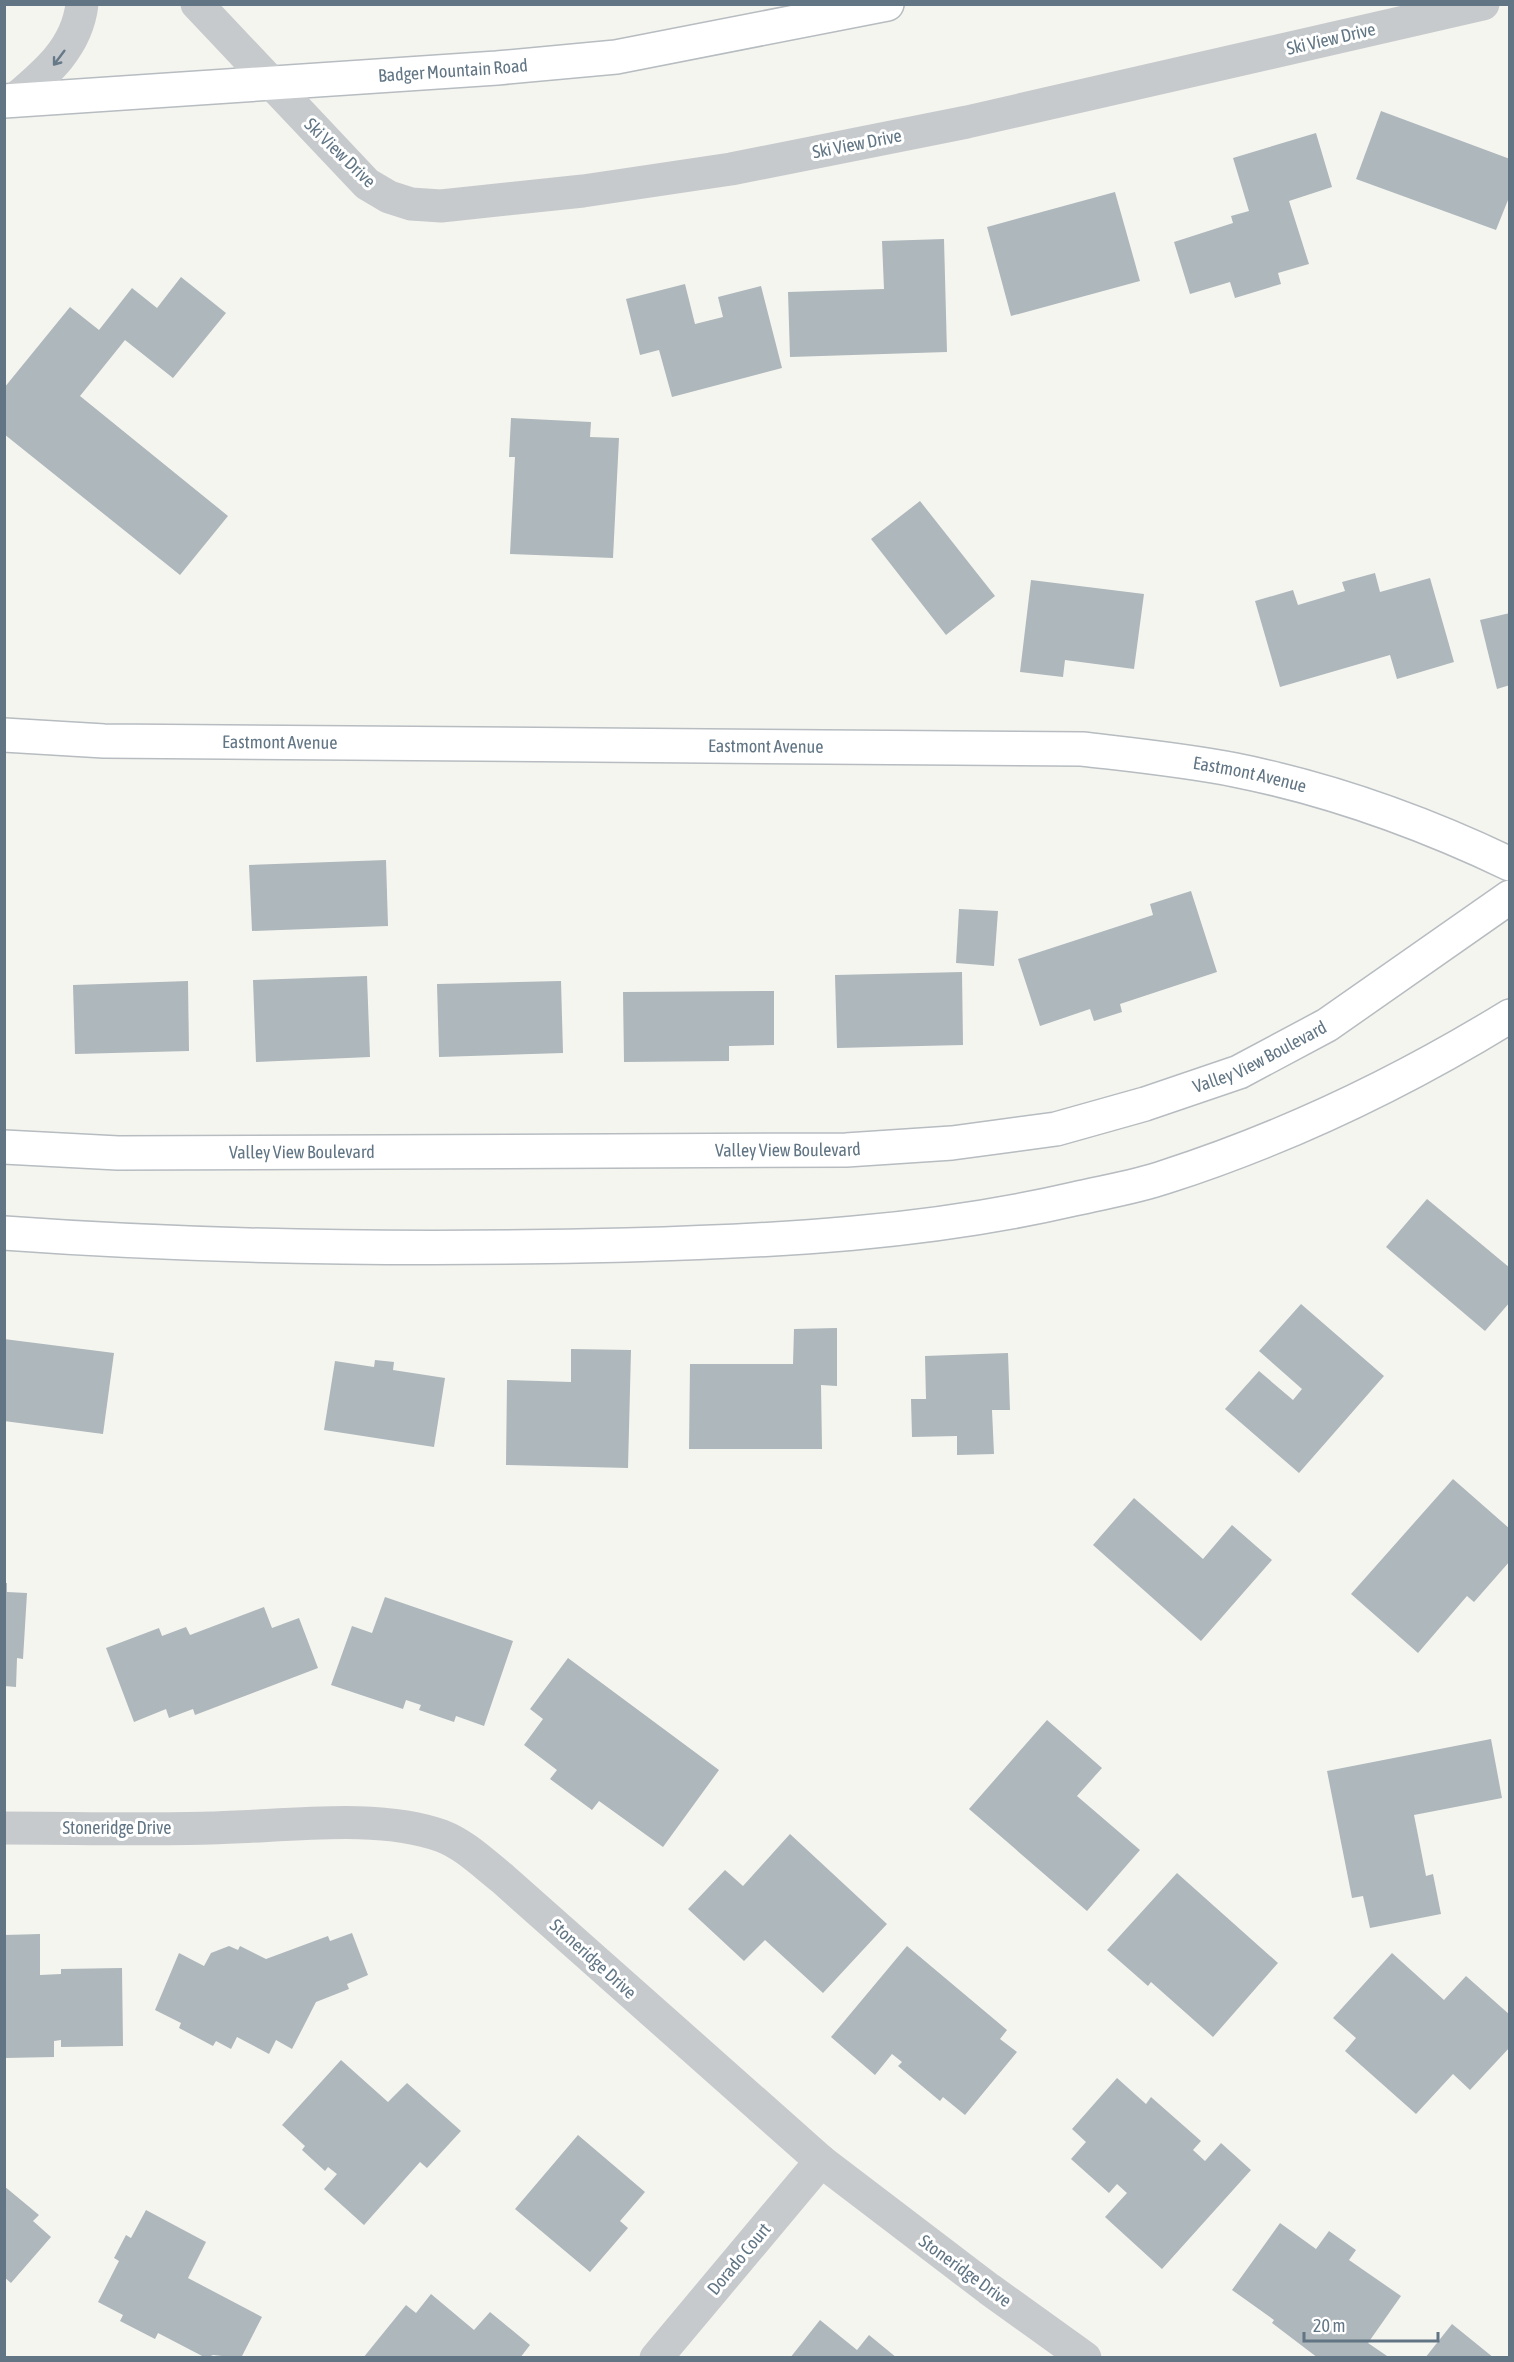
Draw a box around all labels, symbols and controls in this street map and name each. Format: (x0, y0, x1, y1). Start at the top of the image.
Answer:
street label: Ski View Drive (1284, 18, 1377, 59)
one-way arrow (53, 49, 65, 65)
street label: Badger Mountain Road (377, 54, 529, 86)
street label: Ski View Drive (300, 114, 380, 192)
street label: Ski View Drive (810, 125, 903, 162)
street label: Eastmont Avenue (222, 731, 338, 753)
street label: Eastmont Avenue (708, 735, 824, 757)
street label: Eastmont Avenue (1192, 752, 1309, 797)
street label: Valley View Boulevard (1190, 1016, 1330, 1097)
street label: Valley View Boulevard (715, 1138, 861, 1161)
street label: Valley View Boulevard (229, 1141, 375, 1163)
street label: Stoneridge Drive (63, 1817, 171, 1838)
street label: Stoneridge Drive (546, 1914, 641, 2003)
street label: Dorado Court (703, 2219, 775, 2299)
street label: Stoneridge Drive (915, 2230, 1016, 2311)
scale bar (1304, 2305, 1438, 2343)
text: 20 m (1313, 2315, 1345, 2336)

